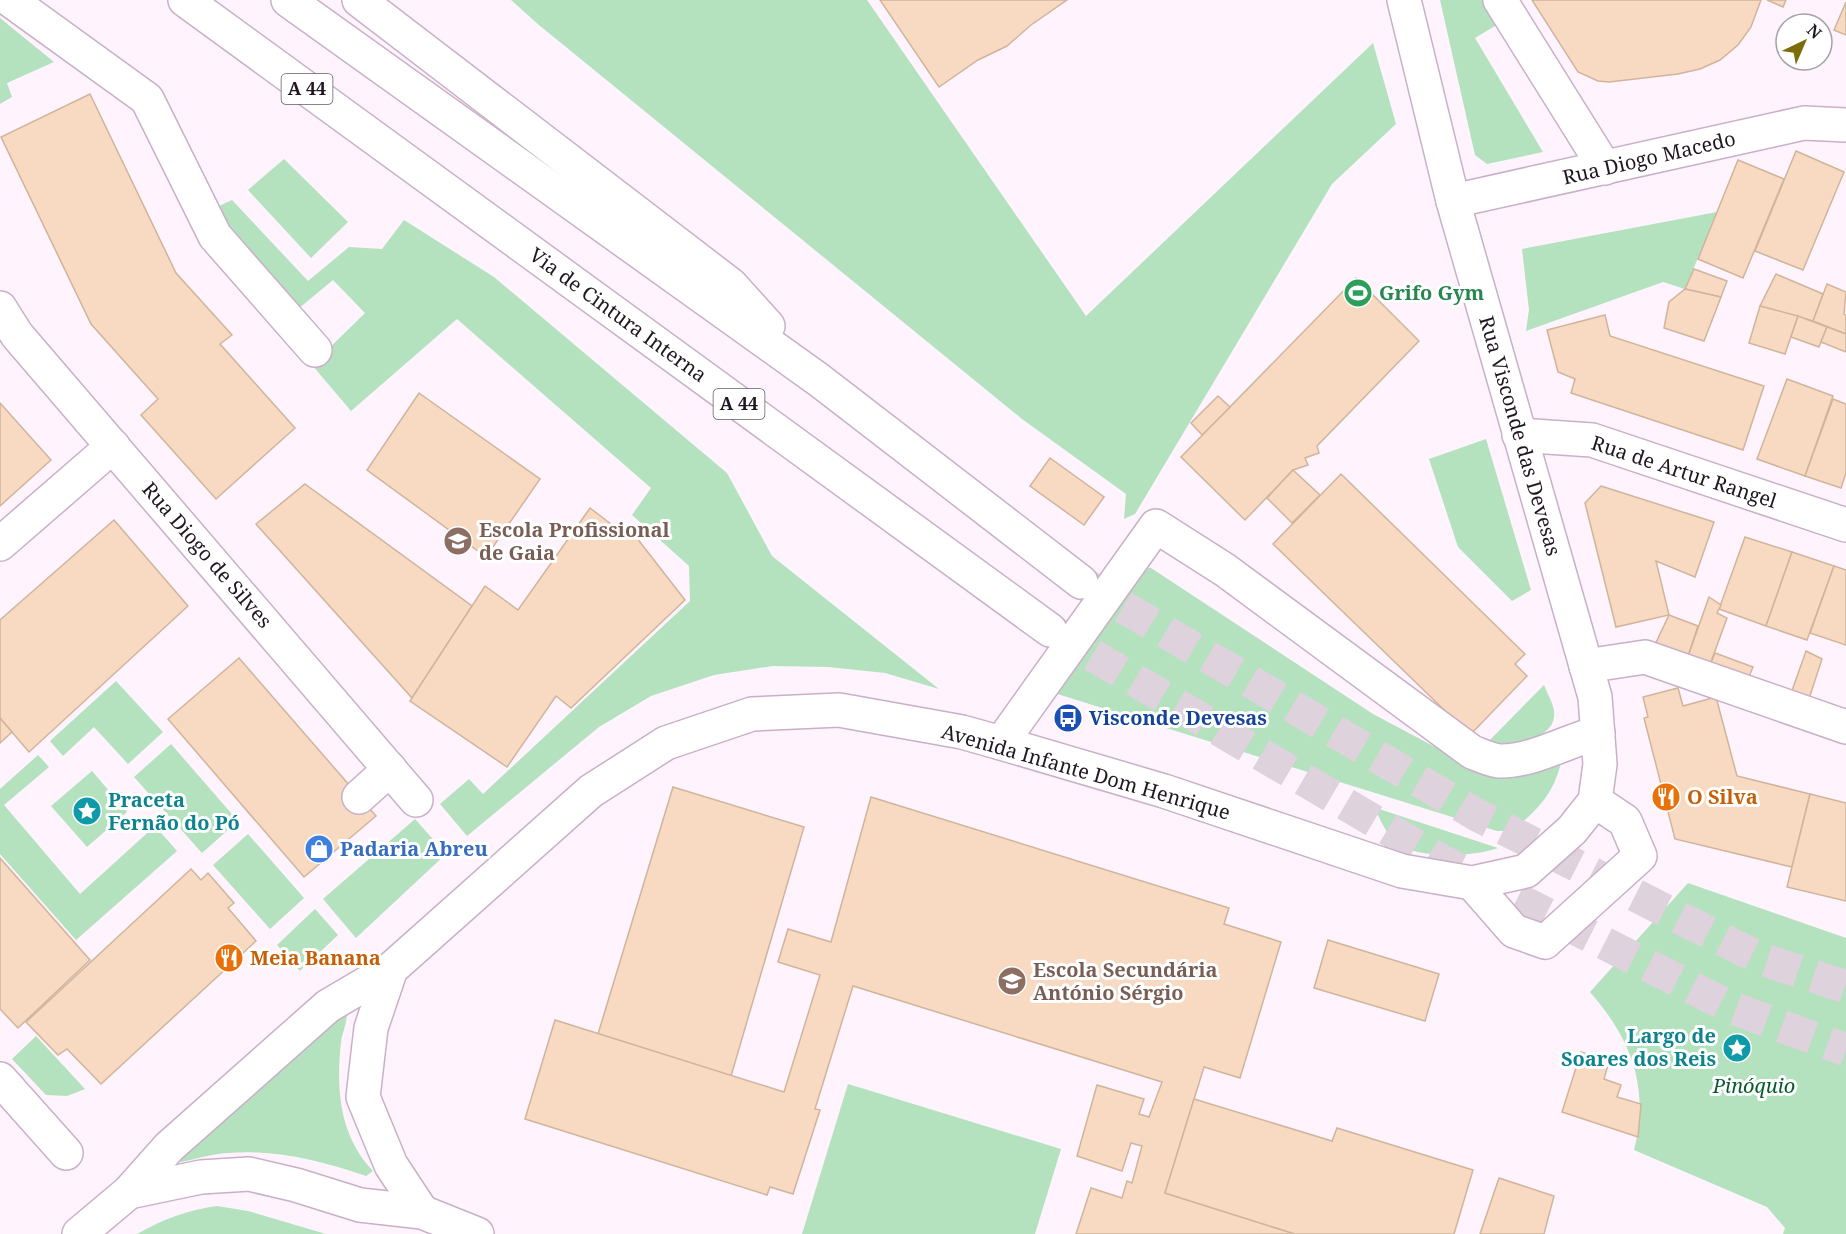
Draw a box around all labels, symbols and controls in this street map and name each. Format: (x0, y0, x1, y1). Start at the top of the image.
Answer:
north arrow (1774, 12, 1834, 72)
text: N (1802, 19, 1827, 44)
road number: A 44 (282, 74, 332, 104)
street label: Rua Diogo Macedo (1560, 124, 1738, 191)
street label: Via de Cintura Interna (524, 241, 712, 388)
sports icon: Grifo Gym (1342, 277, 1374, 309)
place label: Grifo Gym (1379, 279, 1484, 306)
street label: Rua Visconde das Devesas (1473, 313, 1568, 559)
road number: A 44 (714, 389, 764, 419)
street label: Rua de Artur Rangel (1588, 429, 1780, 514)
street label: Rua Diogo de Silves (136, 476, 278, 633)
place label: Escola Profissional de Gaia (479, 516, 670, 566)
school or university icon: Escola Profissional de Gaia (442, 525, 474, 557)
bus stop icon: Visconde Devesas (1052, 702, 1084, 734)
place label: Visconde Devesas (1089, 704, 1267, 731)
street label: Avenida Infante Dom Henrique (939, 717, 1234, 826)
restaurant icon: O Silva (1650, 781, 1682, 813)
place label: O Silva (1687, 783, 1758, 810)
place label: Praceta Fernão do Pó (108, 786, 240, 836)
place icon: Praceta Fernão do Pó (71, 795, 103, 827)
shop icon: Padaria Abreu (303, 833, 335, 865)
place label: Padaria Abreu (340, 835, 488, 862)
restaurant icon: Meia Banana (213, 942, 245, 974)
place label: Meia Banana (250, 944, 381, 971)
place label: Escola Secundária António Sérgio (1033, 956, 1217, 1006)
school or university icon: Escola Secundária António Sérgio (996, 965, 1028, 997)
place label: Largo de Soares dos Reis (1561, 1022, 1716, 1072)
place icon: Largo de Soares dos Reis (1721, 1032, 1753, 1064)
park label: Pinóquio (1712, 1072, 1795, 1099)

